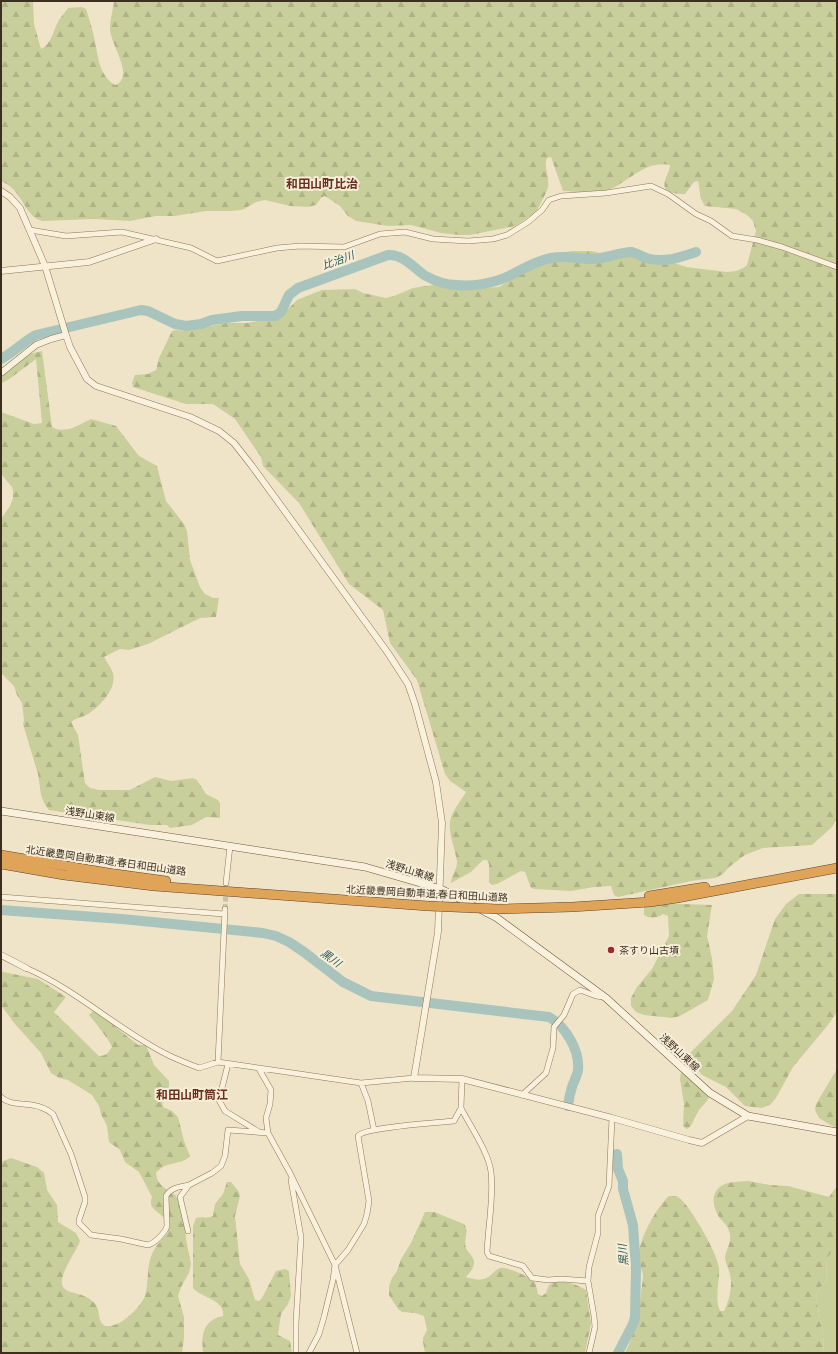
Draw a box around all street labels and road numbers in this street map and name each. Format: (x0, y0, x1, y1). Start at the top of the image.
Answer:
street label: 浅野山東線 (64, 805, 115, 825)
street label: 北近畿豊岡自動車道;春日和田山道路 (25, 844, 187, 878)
street label: 浅野山東線 (384, 858, 435, 884)
street label: 北近畿豊岡自動車道;春日和田山道路 (346, 884, 508, 904)
street label: 浅野山東線 (657, 1031, 702, 1074)

